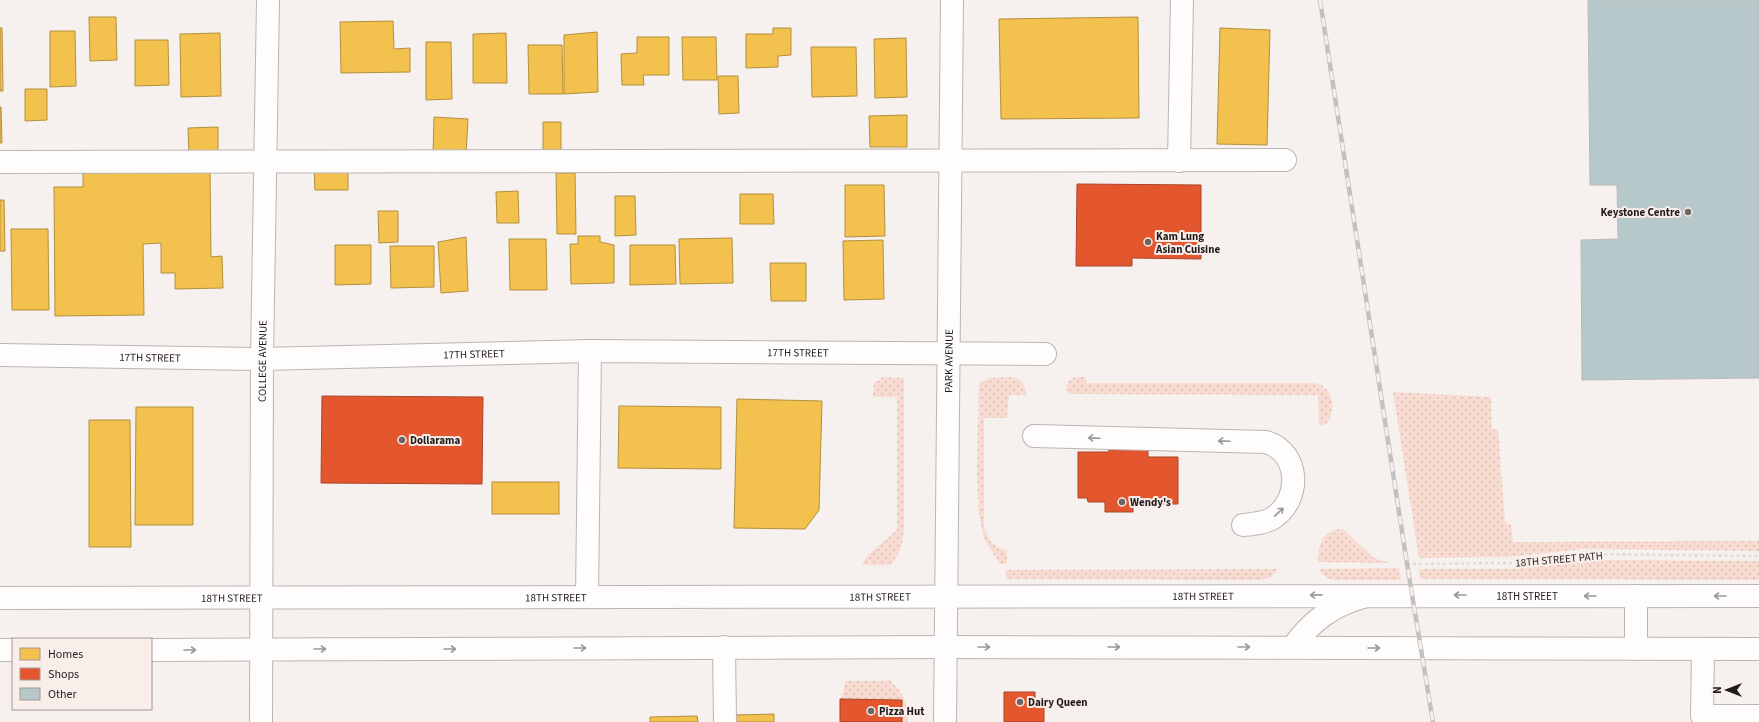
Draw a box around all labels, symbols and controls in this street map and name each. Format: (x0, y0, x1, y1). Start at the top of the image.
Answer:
place label: Keystone Centre (1601, 205, 1680, 220)
marker: Keystone Centre (1683, 207, 1693, 217)
place label: Kam Lung Asian Cuisine (1155, 229, 1220, 257)
marker: Kam Lung Asian Cuisine (1143, 237, 1153, 247)
street label: COLLEGE AVENUE (255, 320, 271, 402)
street label: PARK AVENUE (941, 329, 957, 393)
street label: 17TH STREET (767, 345, 829, 361)
street label: 17TH STREET (443, 346, 505, 363)
street label: 17TH STREET (119, 350, 181, 366)
place label: Dollarama (410, 433, 460, 448)
one-way arrow (1088, 434, 1101, 442)
marker: Dollarama (397, 435, 407, 445)
one-way arrow (1218, 437, 1231, 445)
place label: Wendy's (1130, 495, 1171, 510)
marker: Wendy's (1117, 497, 1127, 507)
one-way arrow (1274, 507, 1284, 517)
street label: 18TH STREET PATH (1515, 548, 1603, 571)
street label: 18TH STREET (1172, 589, 1234, 604)
street label: 18TH STREET (1496, 589, 1558, 604)
street label: 18TH STREET (525, 590, 587, 605)
street label: 18TH STREET (849, 590, 911, 605)
street label: 18TH STREET (201, 591, 263, 606)
one-way arrow (1310, 591, 1323, 599)
one-way arrow (1454, 591, 1467, 599)
one-way arrow (1584, 592, 1597, 600)
one-way arrow (1714, 592, 1727, 600)
legend (12, 638, 152, 710)
one-way arrow (977, 643, 990, 651)
one-way arrow (1107, 643, 1120, 651)
one-way arrow (1237, 643, 1250, 651)
one-way arrow (573, 644, 586, 652)
one-way arrow (1367, 644, 1380, 652)
one-way arrow (313, 645, 326, 653)
one-way arrow (443, 645, 456, 653)
text: Homes (48, 646, 83, 663)
one-way arrow (183, 646, 196, 654)
text: Shops (48, 666, 79, 683)
north arrow (1707, 670, 1747, 710)
text: Other (48, 686, 78, 703)
text: N (1710, 686, 1725, 694)
place label: Dairy Queen (1028, 695, 1088, 710)
marker: Dairy Queen (1015, 697, 1025, 707)
place label: Pizza Hut (879, 704, 925, 719)
marker: Pizza Hut (866, 706, 876, 716)

